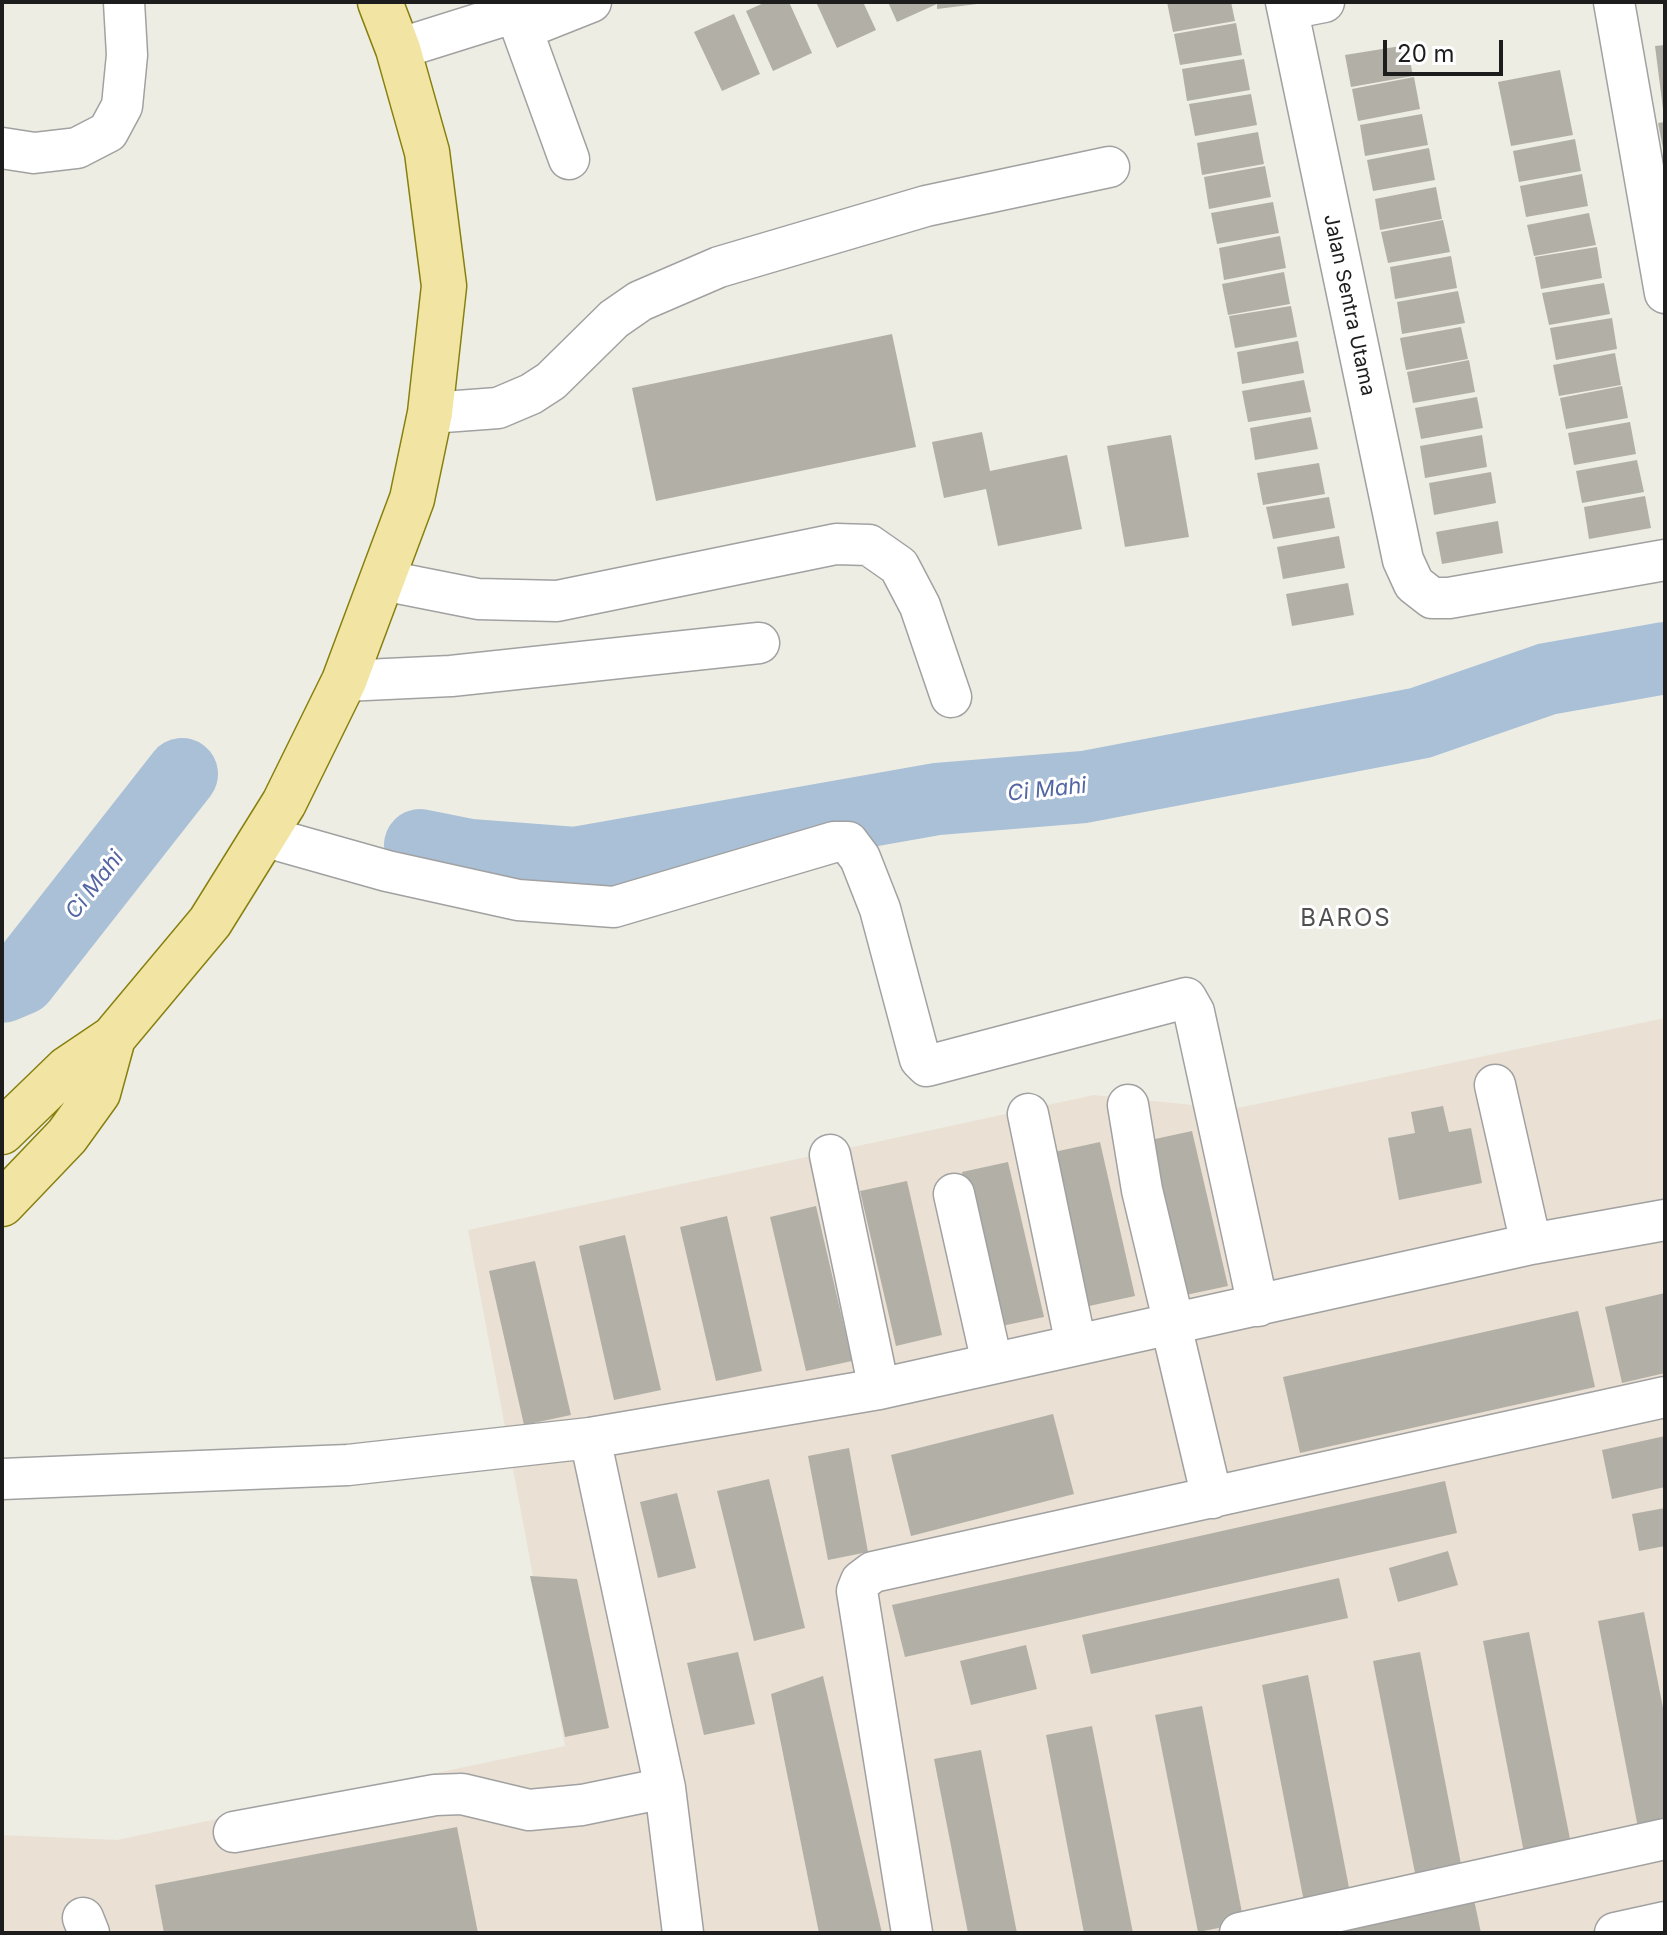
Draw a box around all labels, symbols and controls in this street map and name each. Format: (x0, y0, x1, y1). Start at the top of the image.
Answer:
scale bar (1387, 24, 1507, 74)
text: 20 m (1397, 39, 1455, 68)
street label: Jalan Sentra Utama (1318, 212, 1380, 398)
water label: Ci Mahi (1006, 773, 1088, 807)
water label: Ci Mahi (60, 846, 130, 924)
district label: BAROS (1300, 905, 1392, 933)

